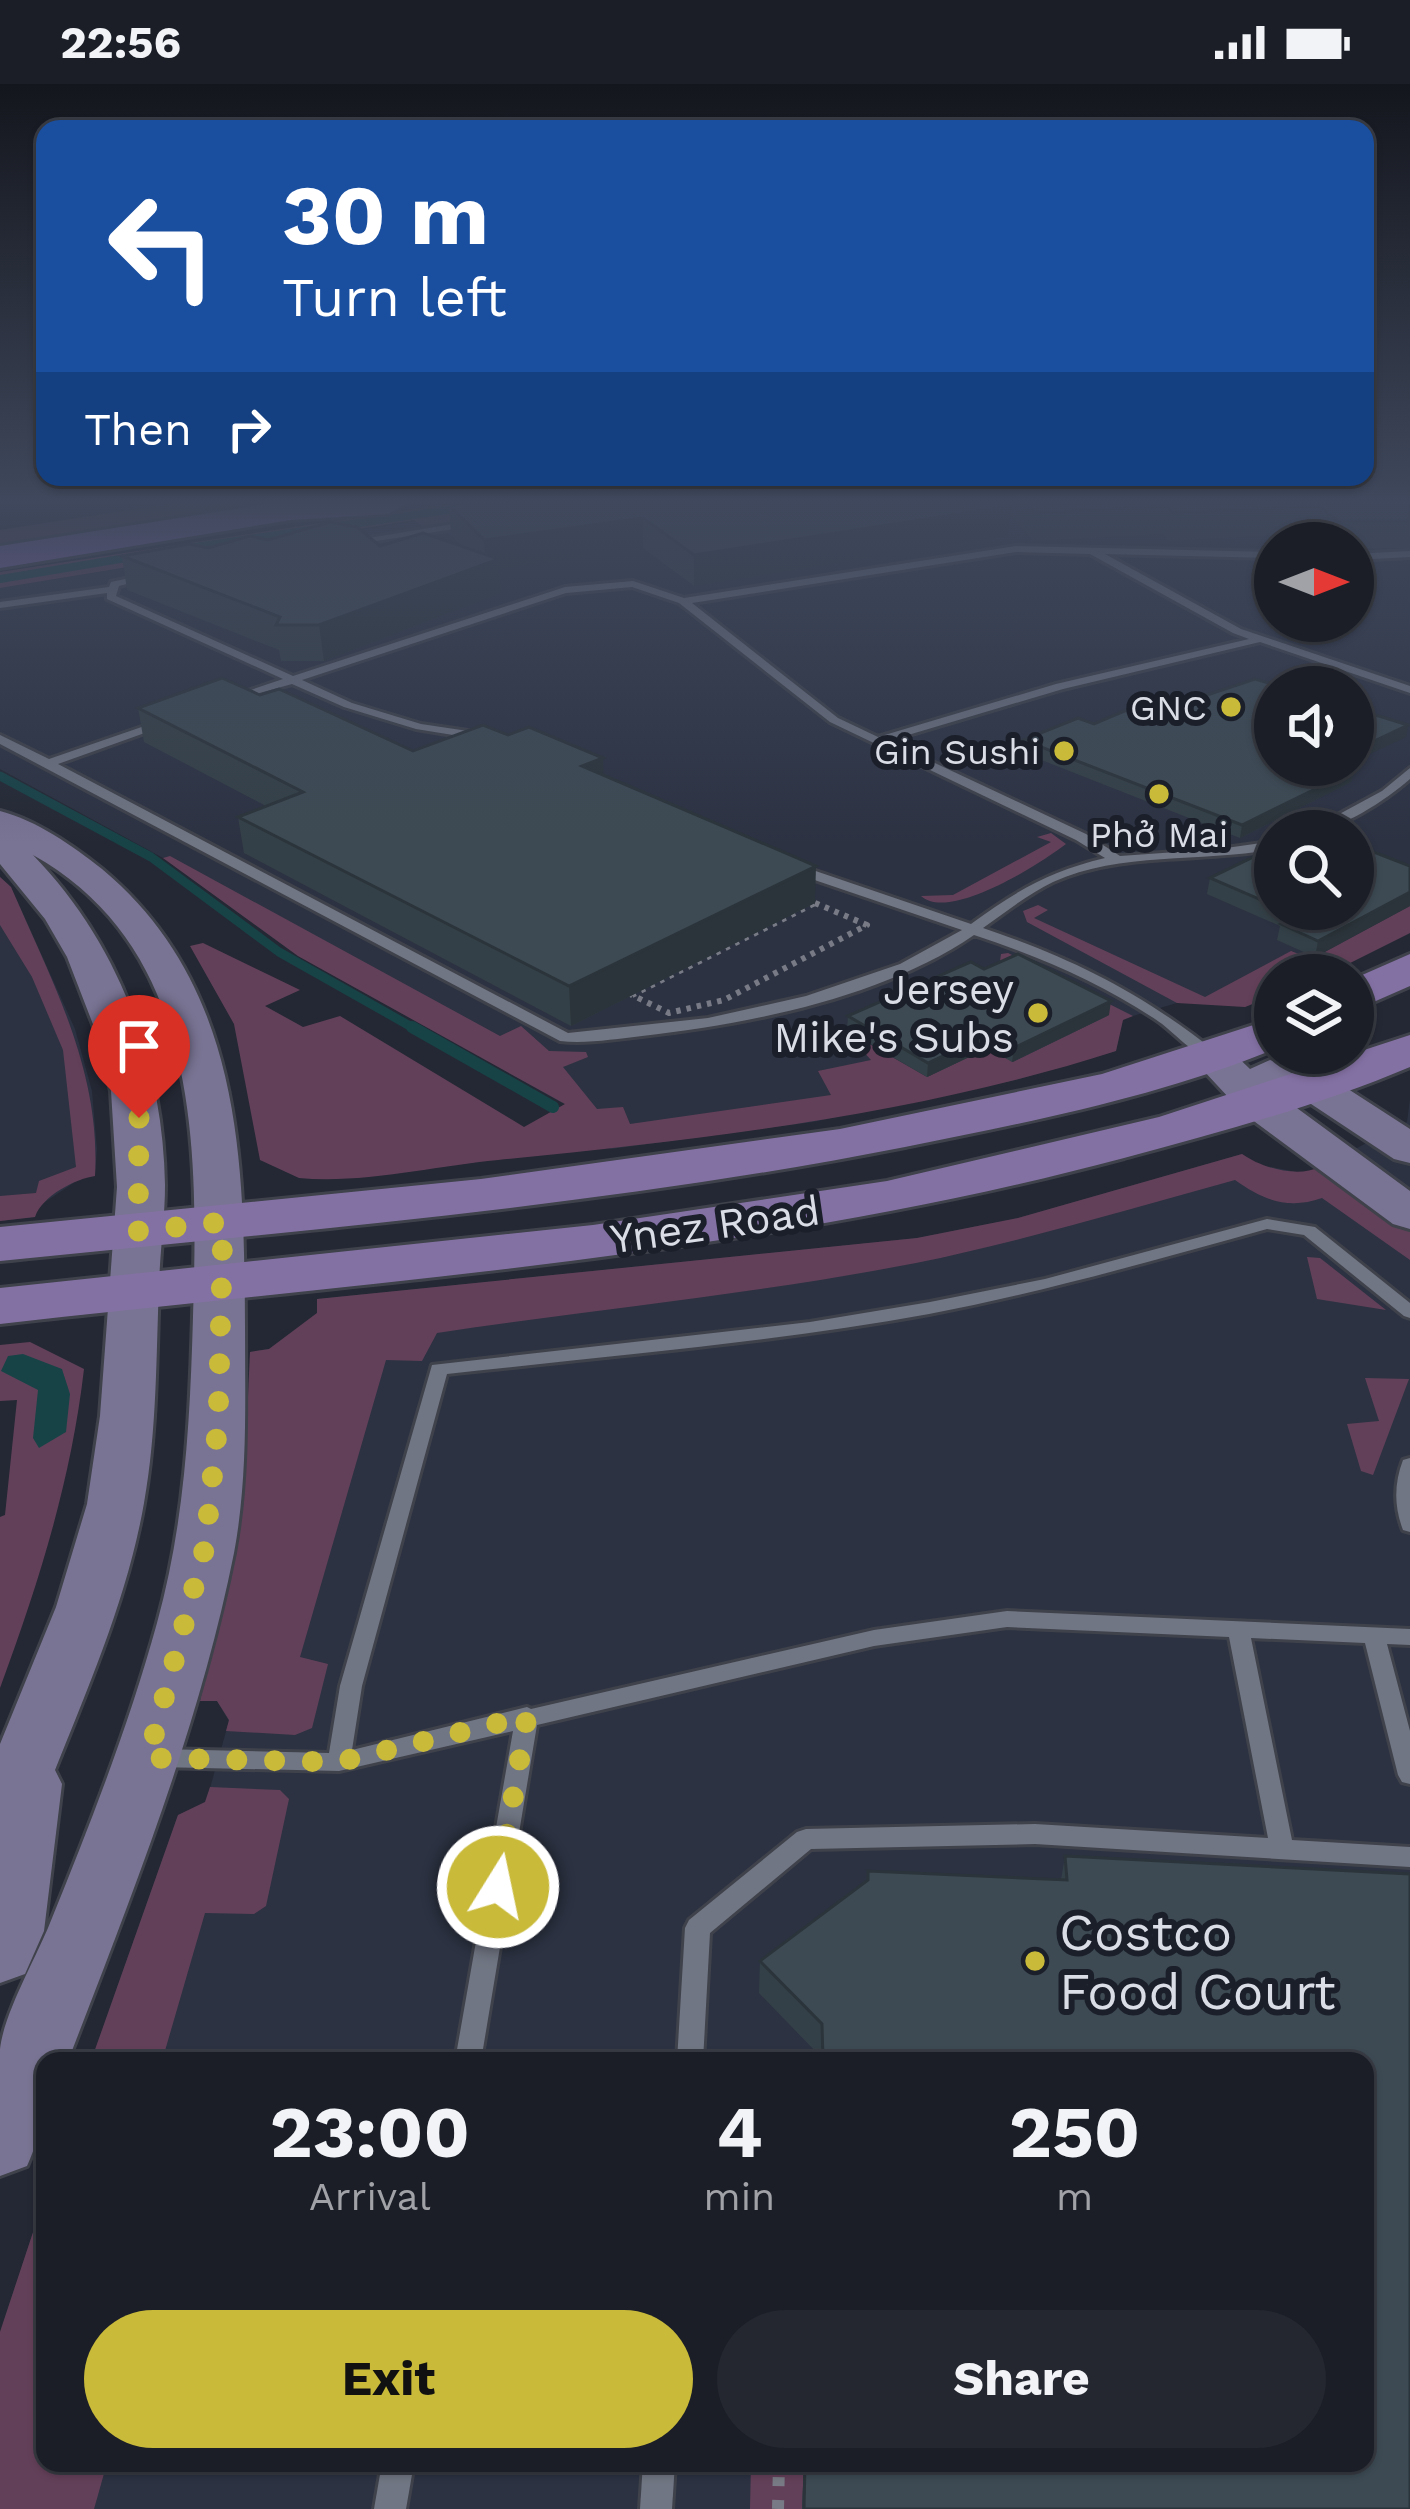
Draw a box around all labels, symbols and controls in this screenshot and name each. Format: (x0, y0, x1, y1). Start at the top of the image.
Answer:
text: 22:56 (60, 16, 181, 69)
text: 30 m (282, 166, 489, 264)
icon: left (84, 168, 240, 324)
text: Turn left (282, 266, 507, 329)
icon: right (216, 396, 282, 462)
text: Then (84, 403, 192, 456)
north arrow (1254, 522, 1374, 642)
map controls (1254, 522, 1374, 1074)
button: sound (1254, 666, 1374, 786)
place label: GNC (1130, 687, 1207, 729)
marker: GNC (1218, 694, 1244, 720)
place label: Gin Sushi (874, 731, 1040, 773)
marker: Gin Sushi (1051, 738, 1077, 764)
marker: Phở Mai (1146, 781, 1172, 807)
button: search (1254, 810, 1374, 930)
place label: Phở Mai (1090, 814, 1228, 856)
button: layers (1254, 954, 1374, 1074)
place label: Jersey Mike's Subs (773, 965, 1014, 1062)
pin (88, 995, 190, 1118)
marker: Jersey Mike's Subs (1025, 1000, 1051, 1026)
icon: arrive (106, 1013, 172, 1079)
street label: Ynez Road (607, 1186, 823, 1263)
position arrow (435, 1824, 561, 1950)
place label: Costco Food Court (1059, 1903, 1336, 2021)
marker: Costco Food Court (1022, 1948, 1048, 1974)
text: 23:00 (270, 2090, 470, 2174)
text: 4 (716, 2090, 763, 2174)
text: 250 (1009, 2090, 1140, 2174)
text: Arrival (309, 2174, 431, 2219)
text: min (704, 2174, 775, 2219)
text: m (1056, 2174, 1093, 2219)
button: Exit (84, 2310, 693, 2448)
button: Share (717, 2310, 1326, 2448)

